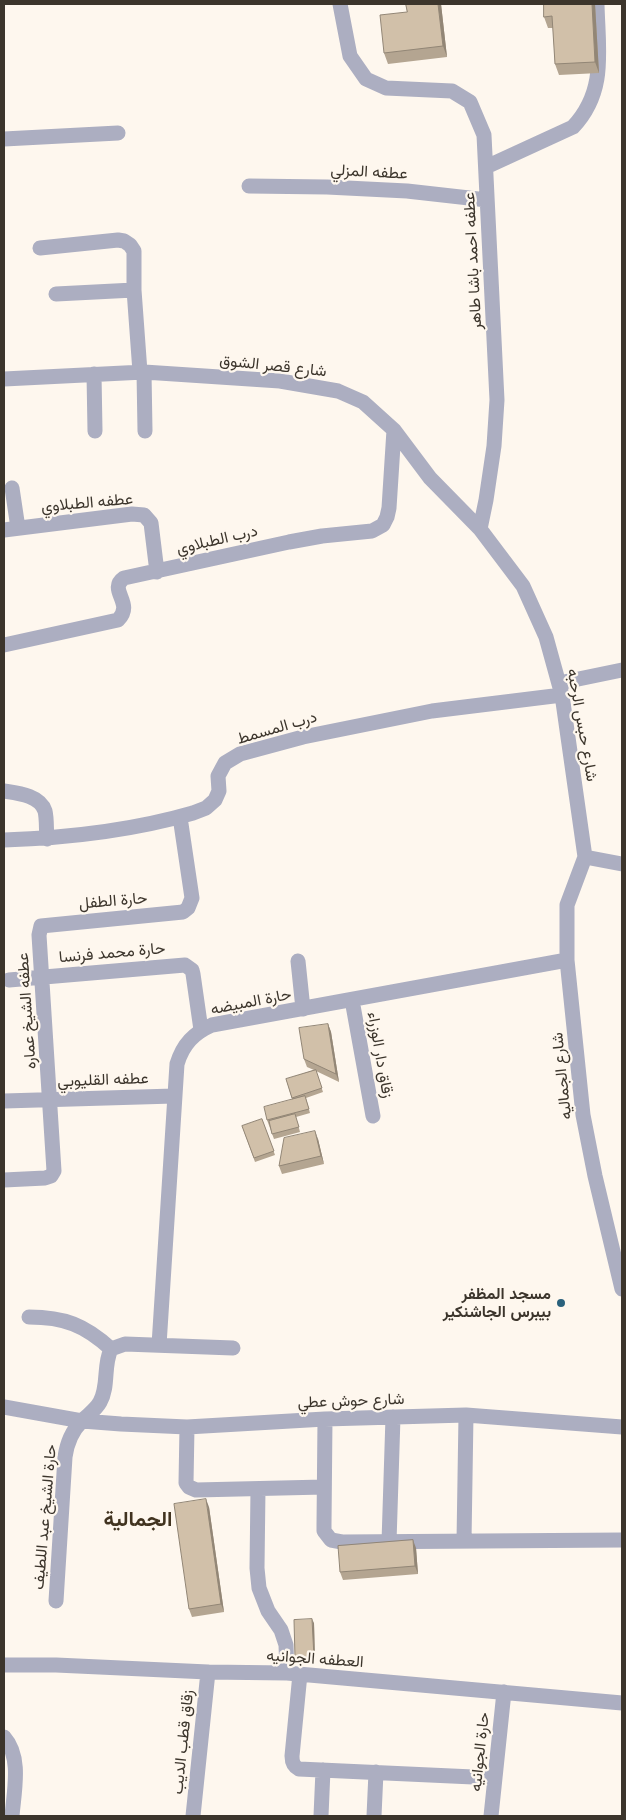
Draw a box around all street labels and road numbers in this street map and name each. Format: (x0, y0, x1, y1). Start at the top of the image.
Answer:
street label: عطفه المزلي (330, 160, 408, 184)
street label: عطفه احمد باشا طاهر (460, 192, 486, 330)
street label: شارع قصر الشوق (218, 351, 328, 381)
street label: عطفه الطبلاوي (40, 489, 134, 517)
street label: درب الطبلاوي (175, 521, 259, 559)
street label: شارع حبس الرحبه (563, 667, 601, 783)
street label: درب المسمط (235, 707, 319, 749)
street label: حارة الطفل (78, 888, 148, 914)
street label: حارة محمد فرنسا (58, 939, 166, 967)
street label: عطفه الشيخ عماره (13, 952, 41, 1070)
street label: حارة المبيضه (209, 985, 293, 1019)
street label: زقاق دار الوزراء (363, 1010, 397, 1100)
street label: شارع الجماليه (548, 1031, 576, 1121)
street label: عطفه القليوبي (57, 1069, 149, 1091)
street label: شارع حوش عطي (297, 1390, 405, 1412)
street label: حارة الشيخ عبد اللطيف (29, 1443, 61, 1591)
street label: العطفه الجوانيه (266, 1646, 364, 1672)
street label: زقاق قطب الديب (168, 1689, 198, 1795)
street label: حارة الجوانيه (466, 1711, 494, 1793)

